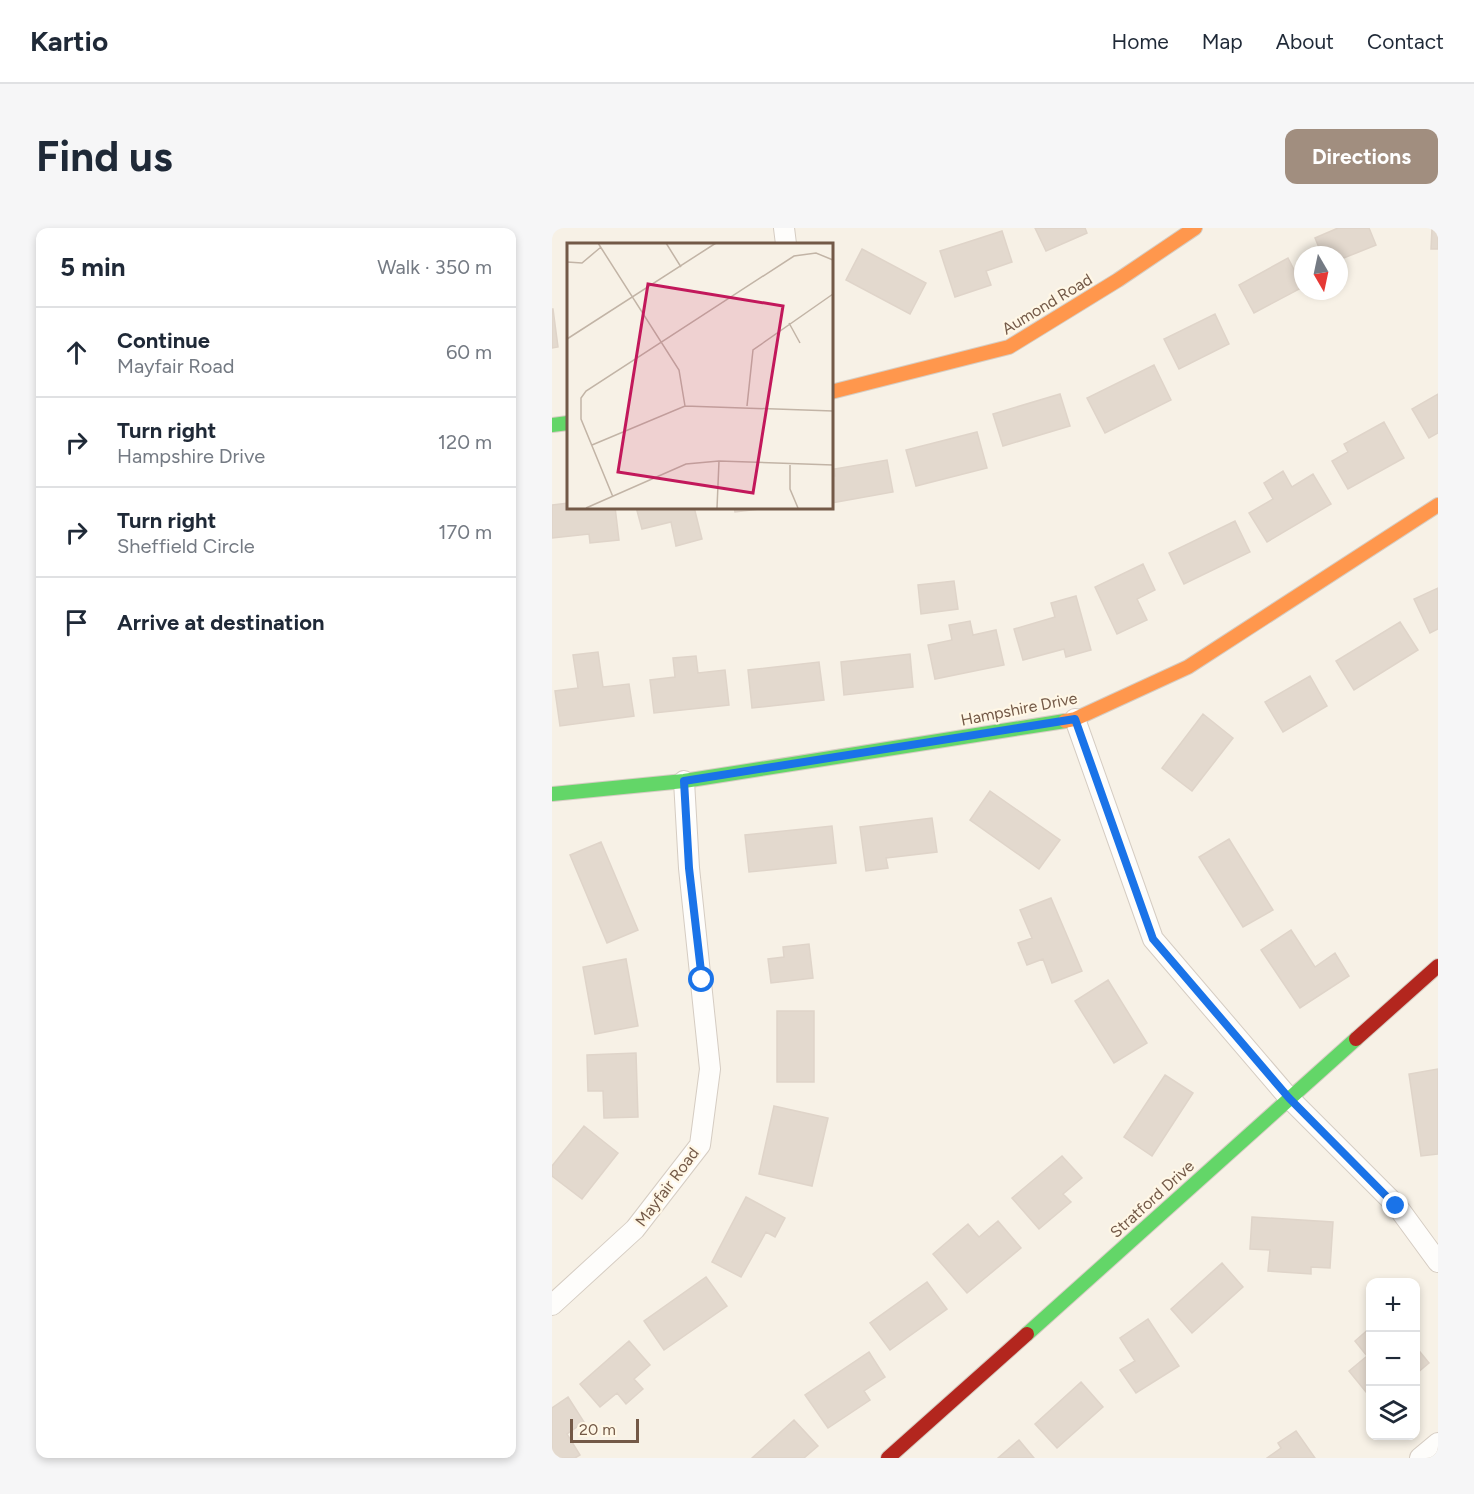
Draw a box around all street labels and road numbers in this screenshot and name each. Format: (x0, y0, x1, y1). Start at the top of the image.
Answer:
street label: Aumond Road (998, 270, 1096, 338)
street label: Hampshire Drive (959, 688, 1079, 730)
street label: Mayfair Road (631, 1144, 703, 1230)
street label: Stratford Drive (1106, 1156, 1198, 1242)

